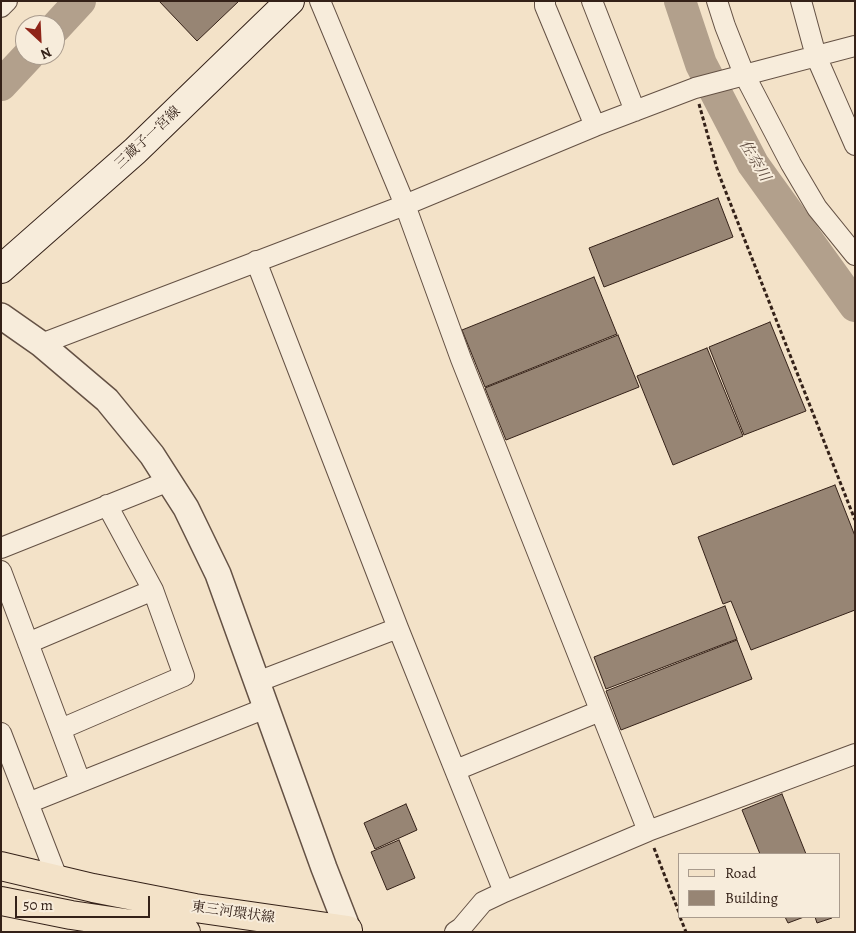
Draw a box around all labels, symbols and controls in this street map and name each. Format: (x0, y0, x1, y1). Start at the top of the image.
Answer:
north arrow (15, 15, 65, 65)
text: N (37, 42, 55, 64)
street label: 三蔵子一宮線 (112, 103, 184, 173)
water label: 佐奈川 (735, 137, 773, 185)
legend (678, 853, 841, 918)
text: Road (725, 863, 756, 883)
scale bar (18, 886, 152, 918)
text: Building (725, 888, 778, 908)
text: 50 m (23, 895, 53, 915)
street label: 東三河環状線 (190, 899, 276, 927)

